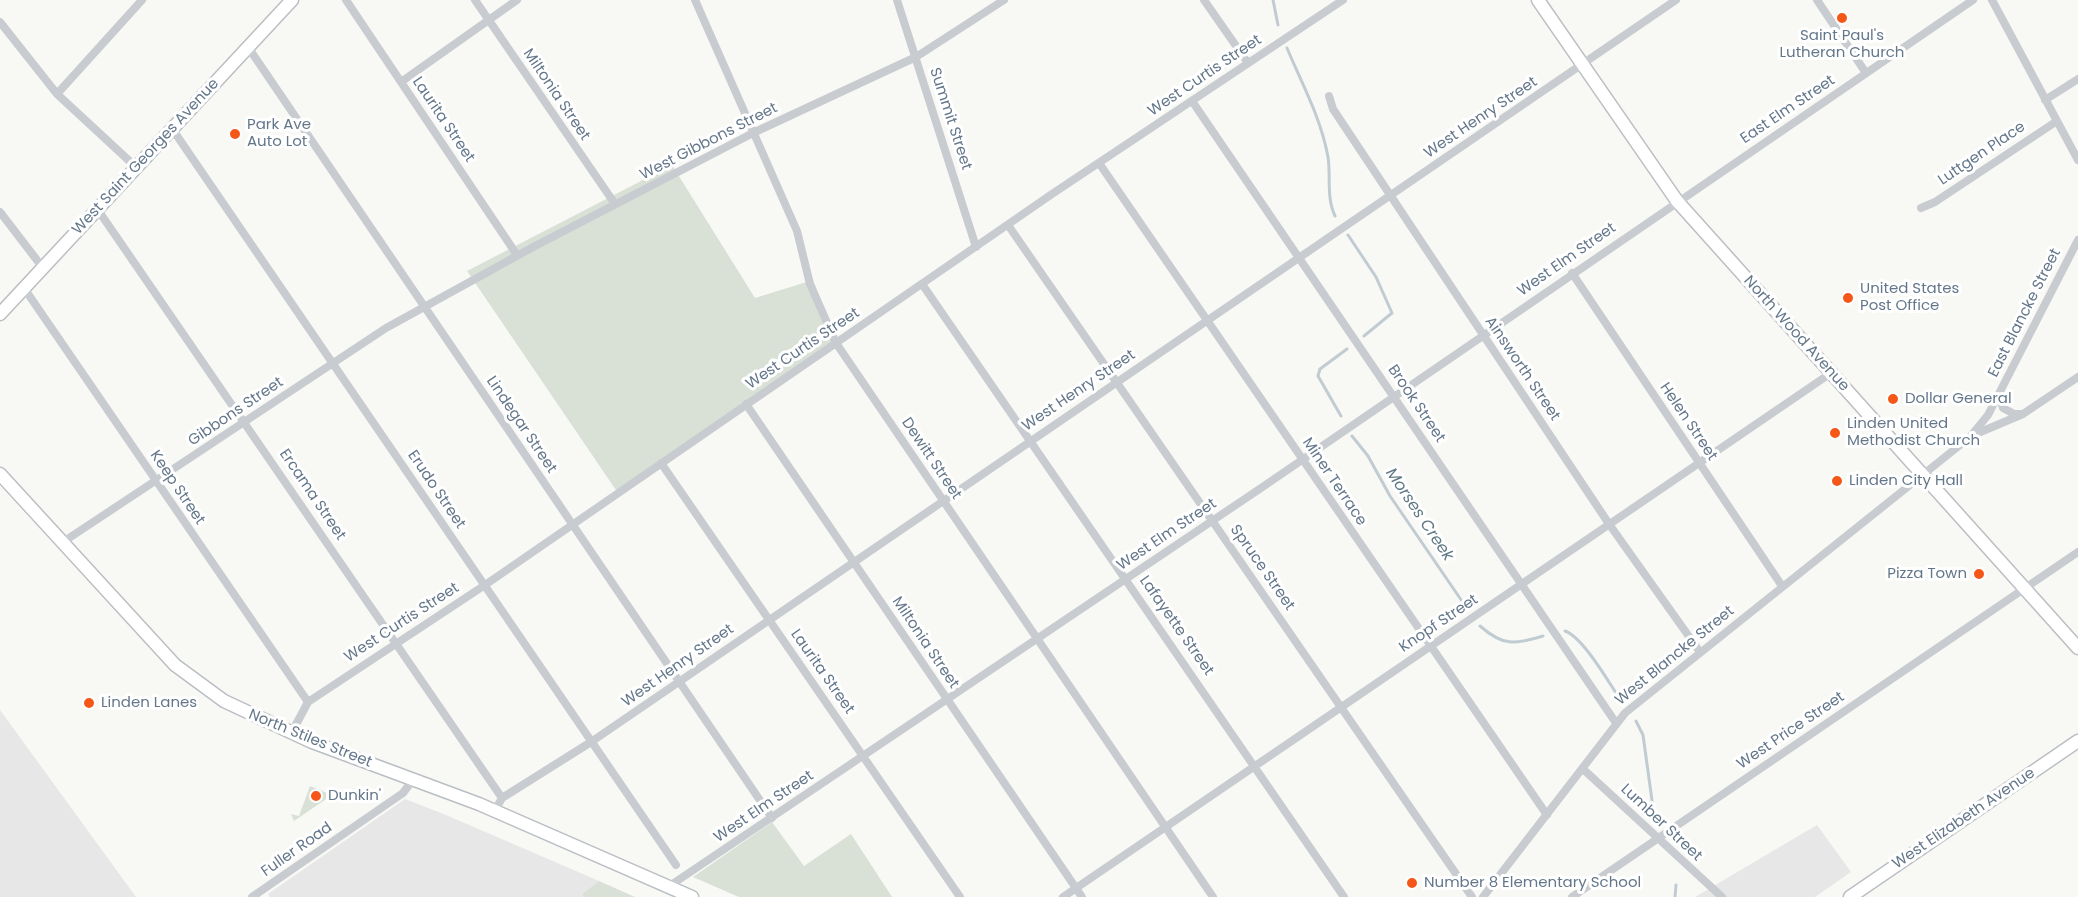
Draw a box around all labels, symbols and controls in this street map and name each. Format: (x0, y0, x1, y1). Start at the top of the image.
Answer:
marker: Saint Paul's Lutheran Church (1835, 11, 1849, 25)
place label: Saint Paul's Lutheran Church (1780, 27, 1904, 62)
street label: West Curtis Street (1145, 31, 1265, 121)
street label: Miltonia Street (519, 46, 593, 144)
street label: Summit Street (925, 66, 975, 172)
street label: East Elm Street (1737, 72, 1839, 148)
street label: West Henry Street (1421, 73, 1541, 163)
street label: Laurita Street (408, 74, 478, 166)
street label: West Saint Georges Avenue (69, 75, 223, 239)
street label: West Gibbons Street (637, 100, 781, 184)
place label: Park Ave Auto Lot (247, 116, 311, 151)
street label: Luttgen Place (1935, 118, 2029, 190)
marker: Park Ave Auto Lot (228, 127, 242, 141)
street label: West Elm Street (1514, 219, 1620, 301)
street label: East Blancke Street (1985, 246, 2065, 380)
street label: North Wood Avenue (1739, 273, 1853, 395)
place label: United States Post Office (1860, 280, 1959, 315)
marker: United States Post Office (1841, 291, 1855, 305)
street label: West Curtis Street (743, 304, 863, 394)
street label: Ainsworth Street (1481, 314, 1563, 424)
street label: West Henry Street (1019, 346, 1139, 436)
street label: Brook Street (1383, 362, 1449, 446)
street label: Lindegar Street (482, 373, 560, 477)
street label: Gibbons Street (185, 374, 287, 450)
street label: Helen Street (1655, 380, 1721, 464)
place label: Dollar General (1905, 390, 2012, 408)
marker: Dollar General (1886, 392, 1900, 406)
street label: Dewitt Street (897, 415, 965, 503)
place label: Linden United Methodist Church (1847, 415, 1980, 450)
marker: Linden United Methodist Church (1828, 426, 1842, 440)
street label: Miner Terrace (1298, 435, 1370, 529)
street label: Ercama Street (275, 446, 349, 544)
street label: Keep Street (146, 447, 208, 529)
street label: Erudo Street (403, 447, 469, 533)
water label: Morses Creek (1381, 465, 1457, 565)
place label: Linden City Hall (1849, 472, 1963, 490)
marker: Linden City Hall (1830, 474, 1844, 488)
street label: West Elm Street (1114, 495, 1220, 575)
street label: Spruce Street (1226, 522, 1298, 614)
place label: Pizza Town (1887, 565, 1967, 583)
marker: Pizza Town (1972, 567, 1986, 581)
street label: Lafayette Street (1135, 573, 1217, 679)
street label: West Curtis Street (341, 579, 463, 667)
street label: Knopf Street (1396, 591, 1482, 657)
street label: Miltonia Street (888, 594, 962, 692)
street label: West Blancke Street (1612, 602, 1738, 710)
street label: West Henry Street (619, 621, 737, 711)
street label: Laurita Street (786, 626, 858, 718)
street label: West Price Street (1734, 688, 1848, 774)
place label: Linden Lanes (101, 694, 197, 712)
marker: Linden Lanes (82, 696, 96, 710)
street label: North Stiles Street (246, 706, 374, 772)
street label: West Elizabeth Avenue (1889, 765, 2039, 873)
street label: West Elm Street (711, 767, 817, 847)
street label: Lumber Street (1617, 781, 1705, 865)
place label: Dunkin' (328, 787, 381, 805)
marker: Dunkin' (309, 789, 323, 803)
street label: Fuller Road (258, 819, 336, 881)
place label: Number 8 Elementary School (1424, 874, 1641, 892)
marker: Number 8 Elementary School (1405, 876, 1419, 890)

